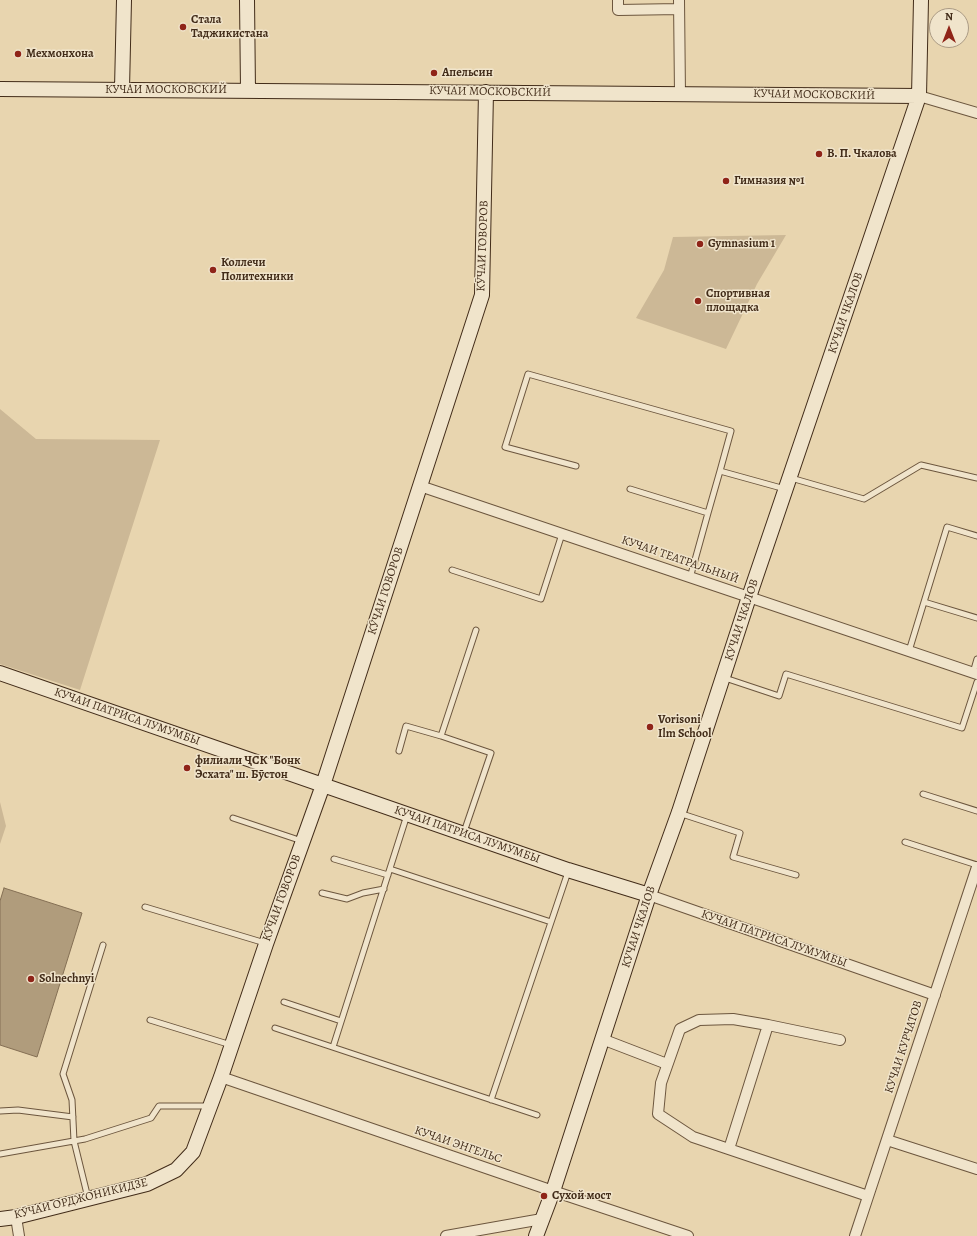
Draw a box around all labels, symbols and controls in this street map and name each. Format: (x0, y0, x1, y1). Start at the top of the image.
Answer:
north arrow (929, 8, 969, 48)
text: N (945, 9, 953, 24)
place label: Стала Таджикистана (191, 13, 268, 41)
marker: Стала Таджикистана (178, 22, 188, 32)
place label: Мехмонхона (26, 47, 94, 61)
marker: Мехмонхона (13, 49, 23, 59)
place label: Апельсин (442, 66, 493, 80)
marker: Апельсин (429, 68, 439, 78)
street label: КУЧАИ МОСКОВСКИЙ (105, 83, 227, 97)
street label: КУЧАИ МОСКОВСКИЙ (429, 84, 551, 100)
street label: КУЧАИ МОСКОВСКИЙ (753, 87, 875, 103)
place label: В. П. Чкалова (827, 147, 897, 161)
marker: В. П. Чкалова (814, 149, 824, 159)
place label: Гимназия №1 (734, 174, 804, 188)
marker: Гимназия №1 (721, 176, 731, 186)
street label: КӮЧАИ ГОВОРОВ (474, 200, 492, 292)
place label: Gymnasium 1 (708, 237, 775, 251)
marker: Gymnasium 1 (695, 239, 705, 249)
place label: Коллечи Политехники (221, 256, 294, 284)
marker: Коллечи Политехники (208, 265, 218, 275)
street label: КУЧАИ ЧКАЛОВ (825, 270, 867, 356)
place label: Спортивная площадка (706, 287, 770, 315)
marker: Спортивная площадка (693, 296, 703, 306)
street label: КУЧАИ ТЕАТРАЛЬНЫЙ (619, 533, 741, 587)
street label: КӮЧАИ ГОВОРОВ (365, 545, 407, 637)
street label: КУЧАИ ЧКАЛОВ (722, 577, 762, 663)
street label: КУЧАИ ПАТРИСА ЛУМУМБЫ (52, 685, 202, 749)
place label: Vorisoni Ilm School (658, 713, 711, 741)
marker: Vorisoni Ilm School (645, 722, 655, 732)
place label: филиали ҶСК "Бонк Эсхата" ш. Бӯстон (195, 754, 301, 782)
marker: филиали ҶСК "Бонк Эсхата" ш. Бӯстон (182, 763, 192, 773)
street label: КУЧАИ ПАТРИСА ЛУМУМБЫ (392, 803, 542, 867)
street label: КӮЧАИ ГОВОРОВ (260, 853, 304, 943)
street label: КУЧАИ ЧКАЛОВ (619, 884, 659, 970)
street label: КУЧАИ ПАТРИСА ЛУМУМБЫ (699, 907, 849, 971)
place label: Solnechnyi (39, 972, 94, 986)
marker: Solnechnyi (26, 974, 36, 984)
street label: КУЧАИ КУРЧАТОВ (882, 999, 926, 1095)
street label: КУЧАИ ЭНГЕЛЬС (412, 1123, 504, 1167)
street label: КӮЧАИ ОРДЖОНИКИДЗЕ (13, 1175, 149, 1223)
place label: Сухой мост (552, 1189, 611, 1203)
marker: Сухой мост (539, 1191, 549, 1201)

